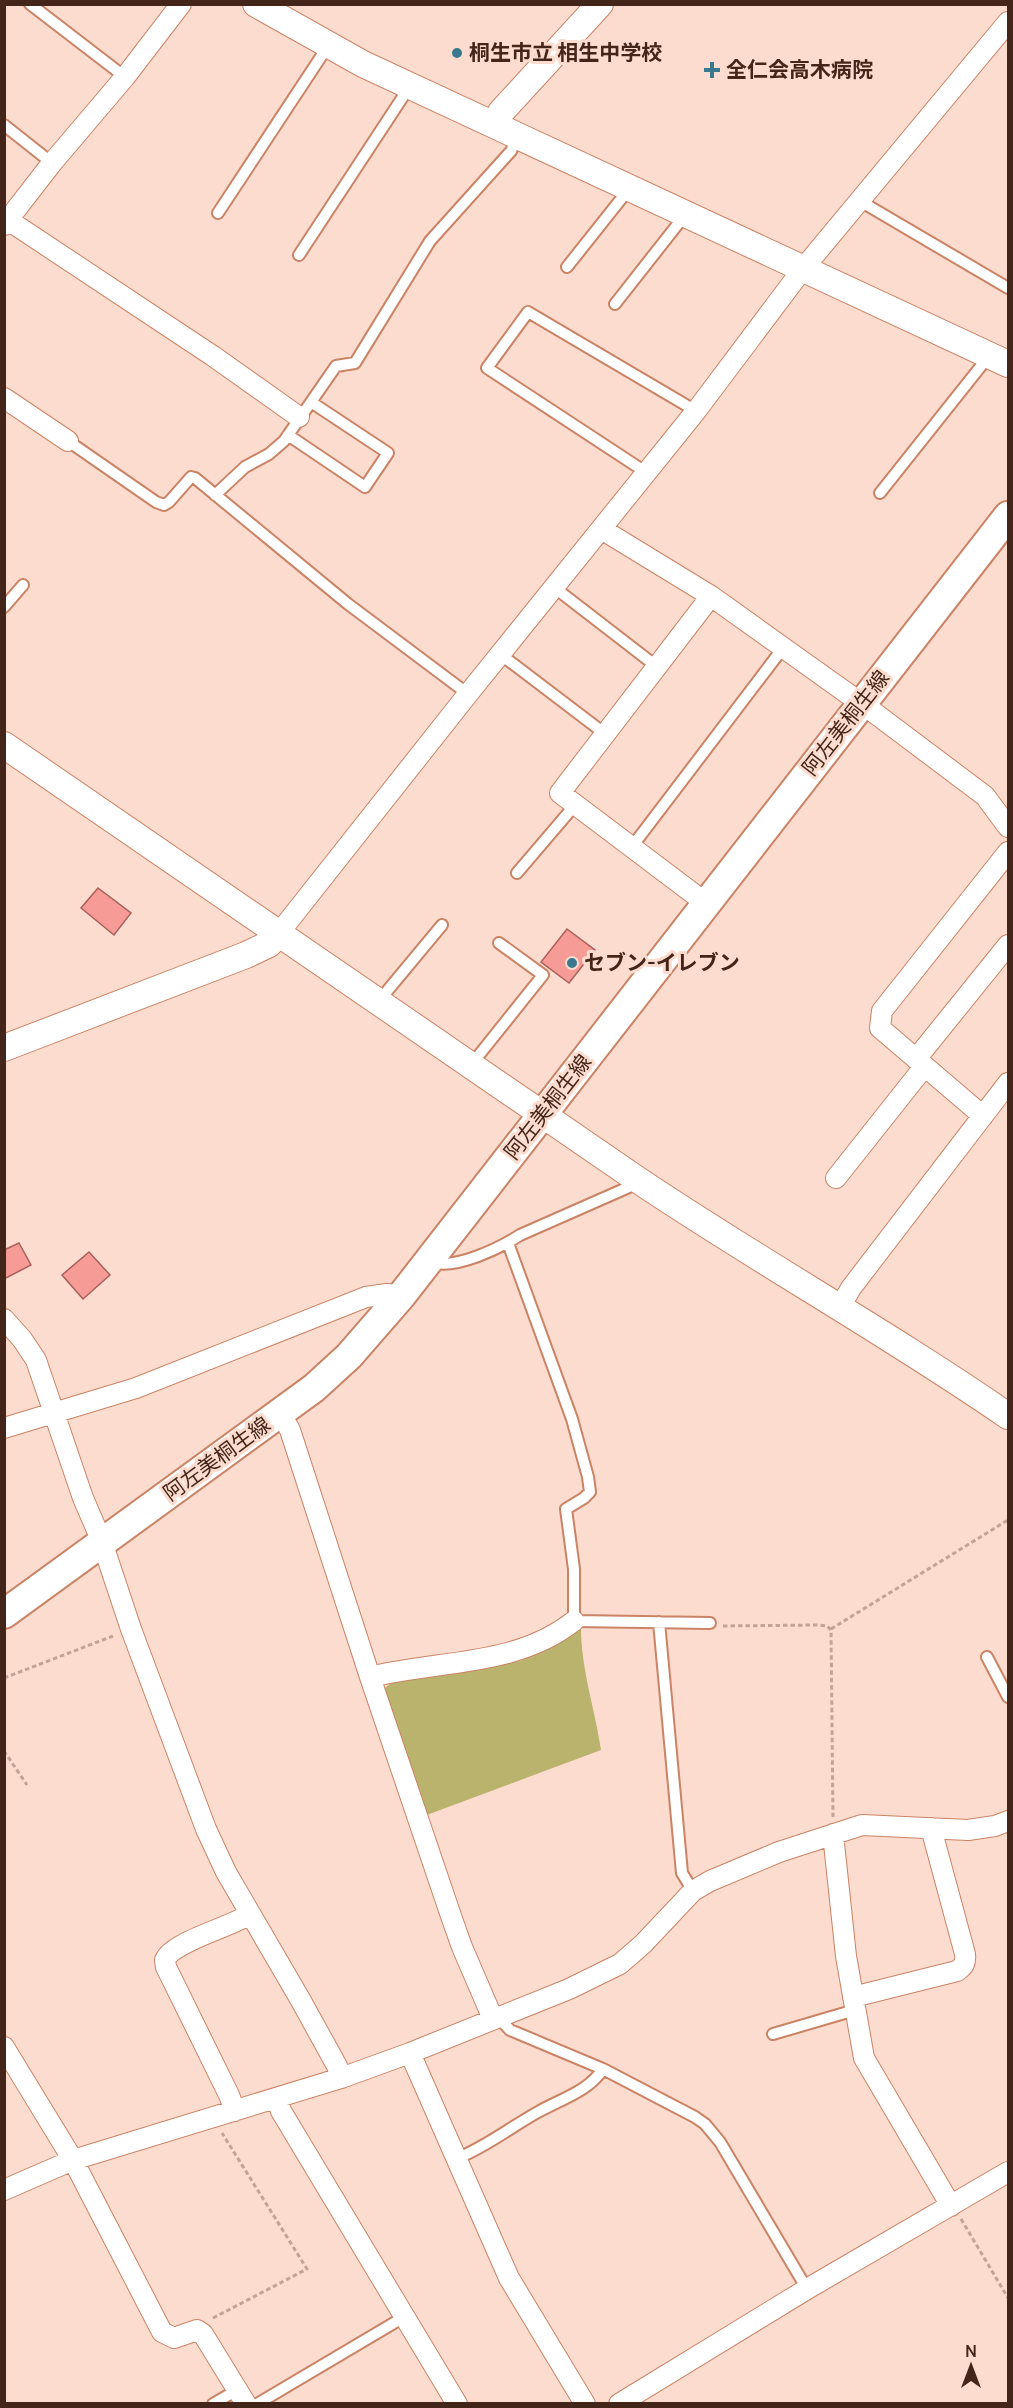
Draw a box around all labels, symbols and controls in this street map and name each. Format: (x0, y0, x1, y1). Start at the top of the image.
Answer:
place label: 桐生市立 相生中学校 (469, 38, 662, 66)
marker: 桐生市立 相生中学校 (450, 46, 464, 60)
place label: 全仁会高木病院 (726, 55, 873, 83)
marker: 全仁会高木病院 (703, 61, 721, 79)
street label: 阿左美桐生線 (795, 664, 895, 781)
place label: セブン-イレブン (584, 948, 740, 976)
marker: セブン-イレブン (565, 956, 579, 970)
street label: 阿左美桐生線 (497, 1048, 597, 1165)
street label: 阿左美桐生線 (157, 1410, 276, 1507)
north arrow (941, 2336, 1001, 2396)
text: N (965, 2340, 977, 2362)

